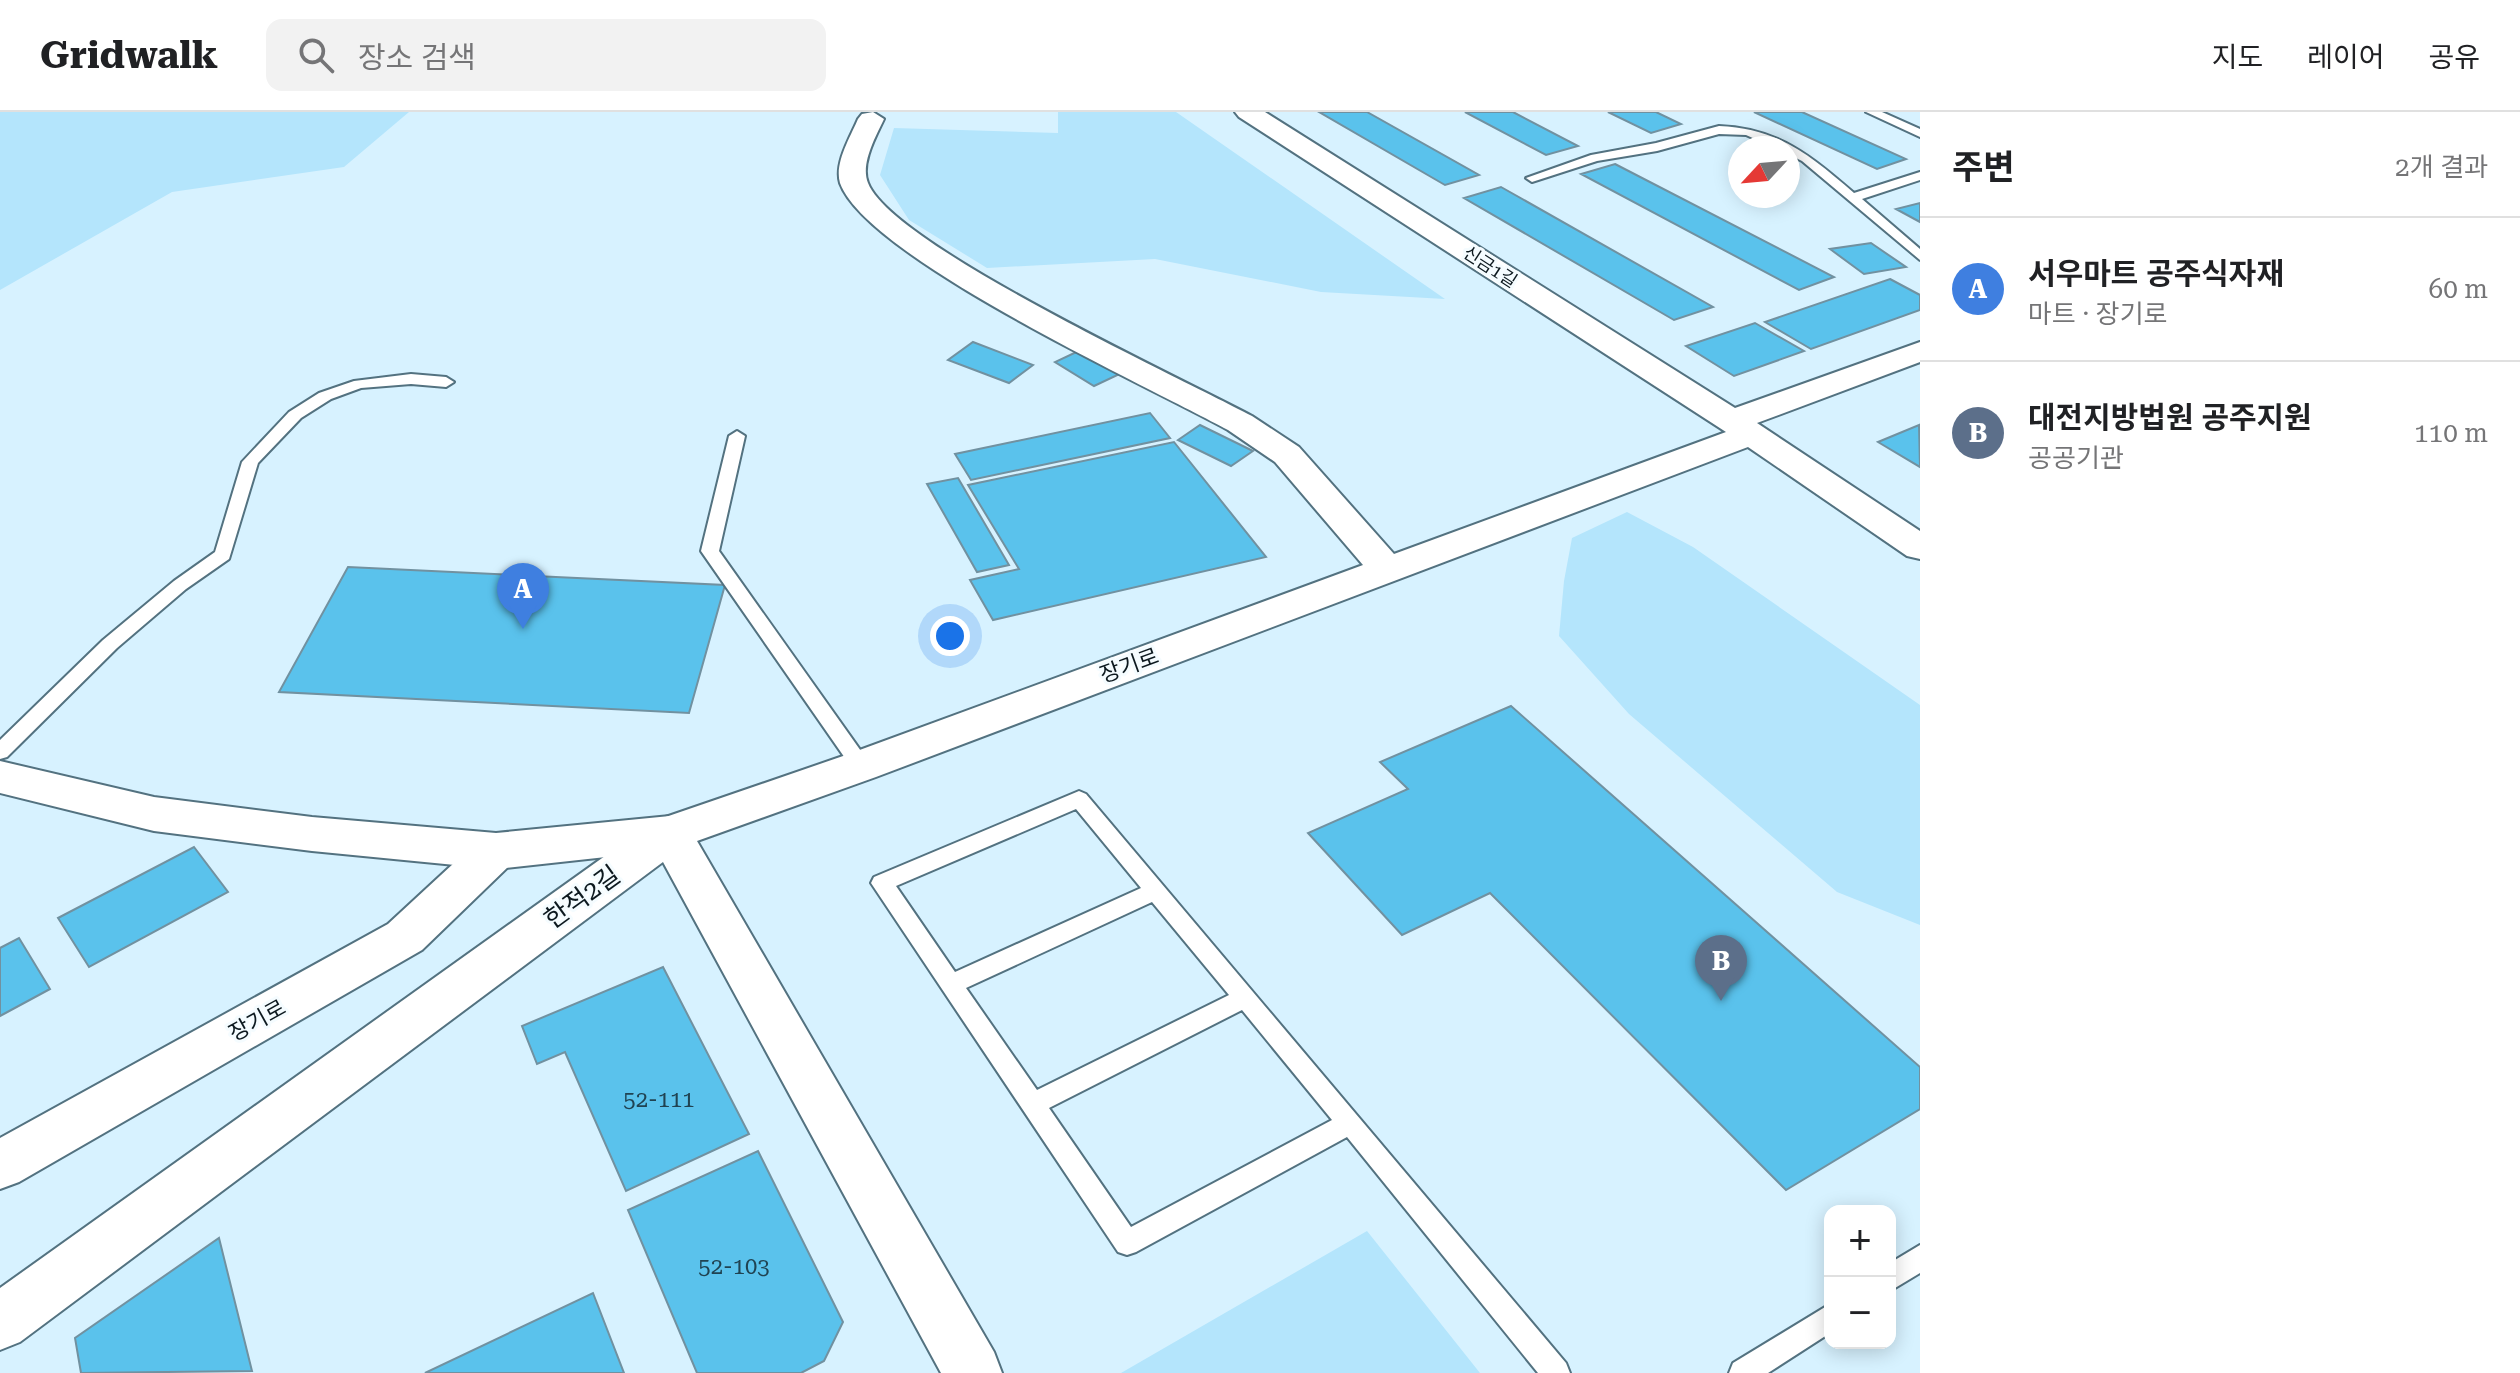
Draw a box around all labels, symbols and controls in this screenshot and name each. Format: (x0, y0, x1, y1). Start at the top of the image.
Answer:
search box (266, 19, 826, 91)
text: Gridwalk (40, 33, 218, 77)
icon: search (294, 33, 338, 77)
text: 장소 검색 (358, 40, 476, 75)
text: 지도 (2212, 41, 2263, 74)
text: 레이어 (2307, 41, 2384, 74)
text: 공유 (2428, 41, 2480, 74)
north arrow (1728, 136, 1800, 208)
text: 주변 (1952, 147, 2015, 187)
text: 2개 결과 (2395, 152, 2488, 182)
street label: 신금1길 (1459, 241, 1521, 292)
text: 서우마트 공주식자재 (2028, 256, 2284, 291)
text: A (1969, 274, 1987, 304)
text: 60 m (2429, 274, 2488, 304)
text: 마트 · 장기로 (2028, 299, 2167, 329)
text: 대전지방법원 공주지원 (2028, 400, 2312, 435)
text: B (1969, 418, 1987, 448)
text: 110 m (2414, 418, 2488, 448)
text: 공공기관 (2028, 443, 2124, 473)
pin: A (497, 563, 549, 629)
your location (930, 616, 970, 656)
street label: 장기로 (1096, 643, 1162, 688)
street label: 한적2길 (538, 859, 626, 935)
pin: B (1695, 935, 1747, 1001)
street label: 장기로 (225, 995, 290, 1046)
house number: 52-111 (623, 1087, 695, 1112)
map controls (1824, 1205, 1896, 1349)
button: + (1824, 1205, 1896, 1277)
house number: 52-103 (698, 1254, 770, 1279)
button: − (1824, 1277, 1896, 1349)

